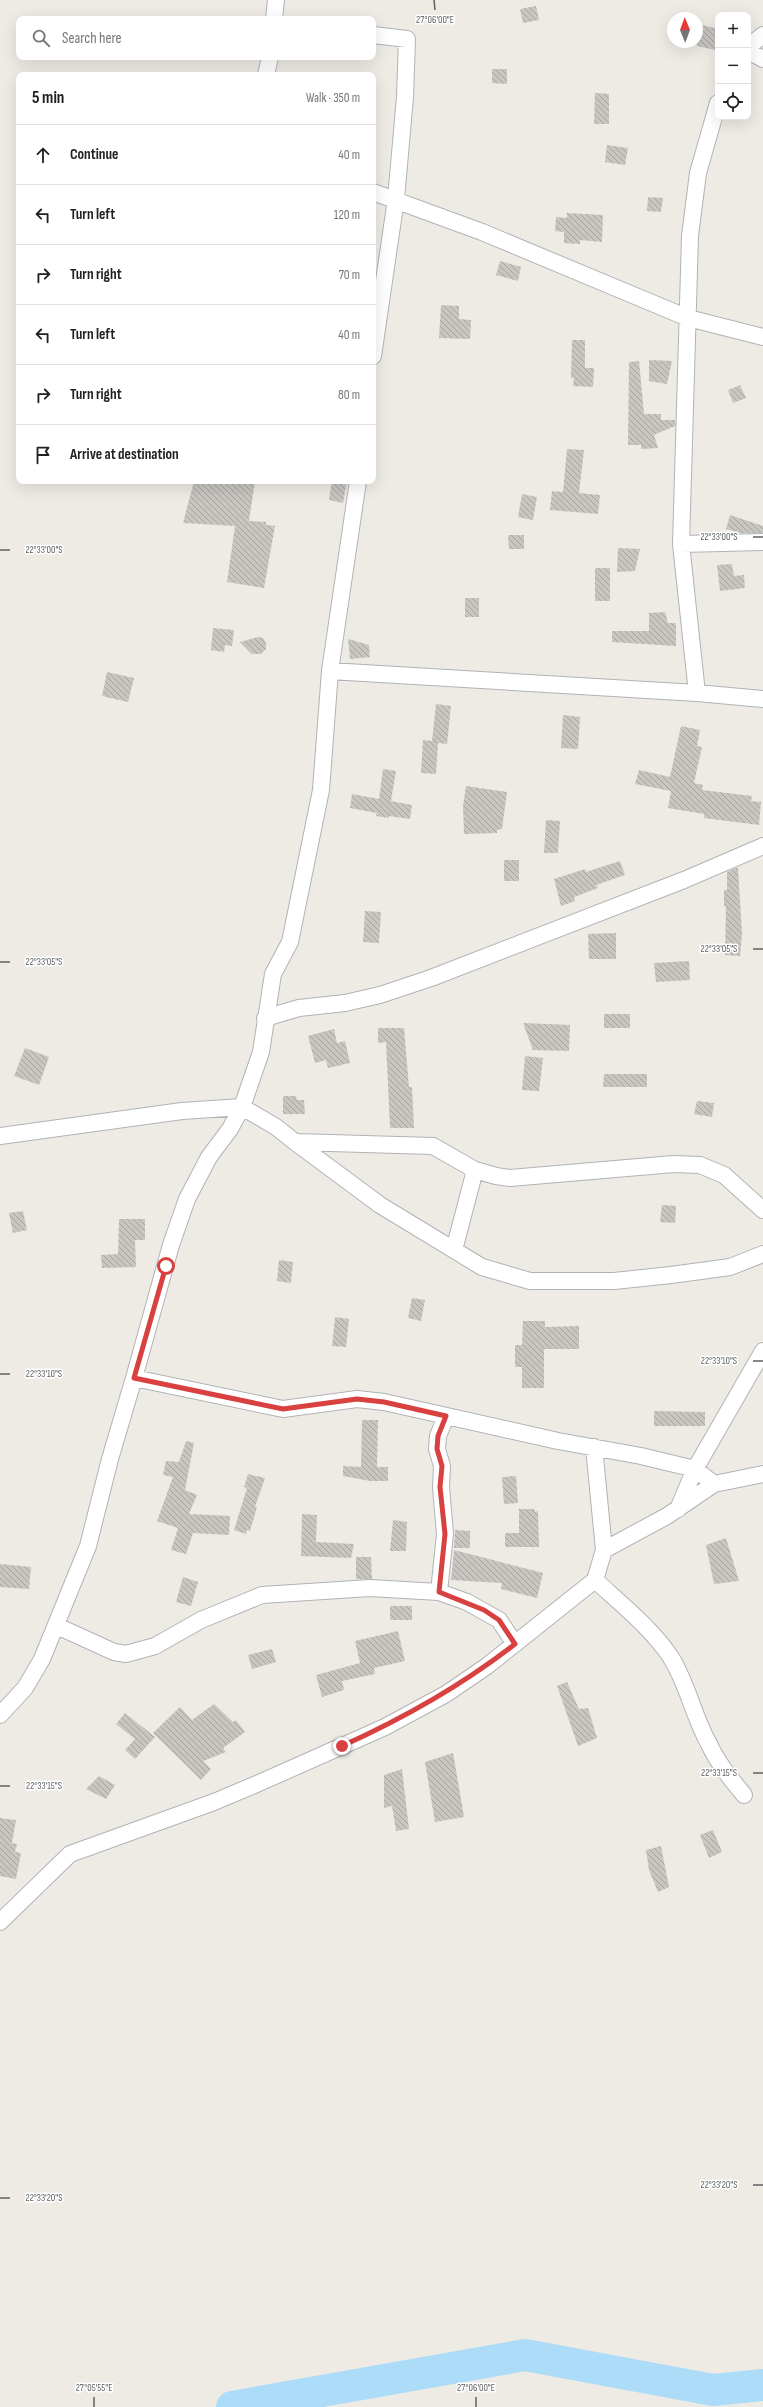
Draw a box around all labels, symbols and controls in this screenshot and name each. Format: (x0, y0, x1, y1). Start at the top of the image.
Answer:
north arrow (667, 12, 703, 48)
map controls (715, 12, 751, 120)
button: + (715, 12, 751, 48)
text: 27°06'00"E (416, 14, 454, 26)
search box (16, 16, 376, 60)
icon: search (30, 27, 52, 49)
text: Search here (62, 29, 122, 48)
button: − (715, 48, 751, 84)
button: locate (715, 84, 751, 120)
text: 5 min (32, 88, 64, 108)
text: Walk · 350 m (306, 90, 360, 106)
icon: ahead (32, 144, 54, 166)
text: Continue (70, 145, 119, 164)
text: 40 m (338, 147, 360, 163)
icon: left (32, 204, 54, 226)
text: Turn left (70, 205, 115, 224)
text: 120 m (334, 207, 360, 223)
icon: right (32, 264, 54, 286)
text: Turn right (70, 265, 122, 284)
text: 70 m (339, 267, 360, 283)
icon: left (32, 324, 54, 346)
text: Turn left (70, 325, 115, 344)
text: 40 m (338, 327, 360, 343)
icon: right (32, 384, 54, 406)
text: Turn right (70, 385, 122, 404)
text: 80 m (338, 387, 360, 403)
icon: arrive (32, 444, 54, 466)
text: Arrive at destination (70, 445, 179, 464)
text: 22°33'00"S (700, 531, 738, 543)
text: 22°33'00"S (25, 544, 63, 556)
text: 22°33'05"S (701, 943, 737, 955)
text: 22°33'05"S (26, 956, 62, 968)
route start (157, 1257, 175, 1275)
text: 22°33'10"S (701, 1355, 737, 1367)
text: 22°33'10"S (26, 1368, 62, 1380)
route end (333, 1737, 351, 1755)
text: 22°33'15"S (701, 1767, 737, 1779)
text: 22°33'15"S (26, 1780, 62, 1792)
text: 22°33'20"S (701, 2179, 737, 2191)
text: 22°33'20"S (26, 2192, 62, 2204)
text: 27°05'55"E (76, 2382, 112, 2394)
text: 27°06'00"E (457, 2382, 495, 2394)

